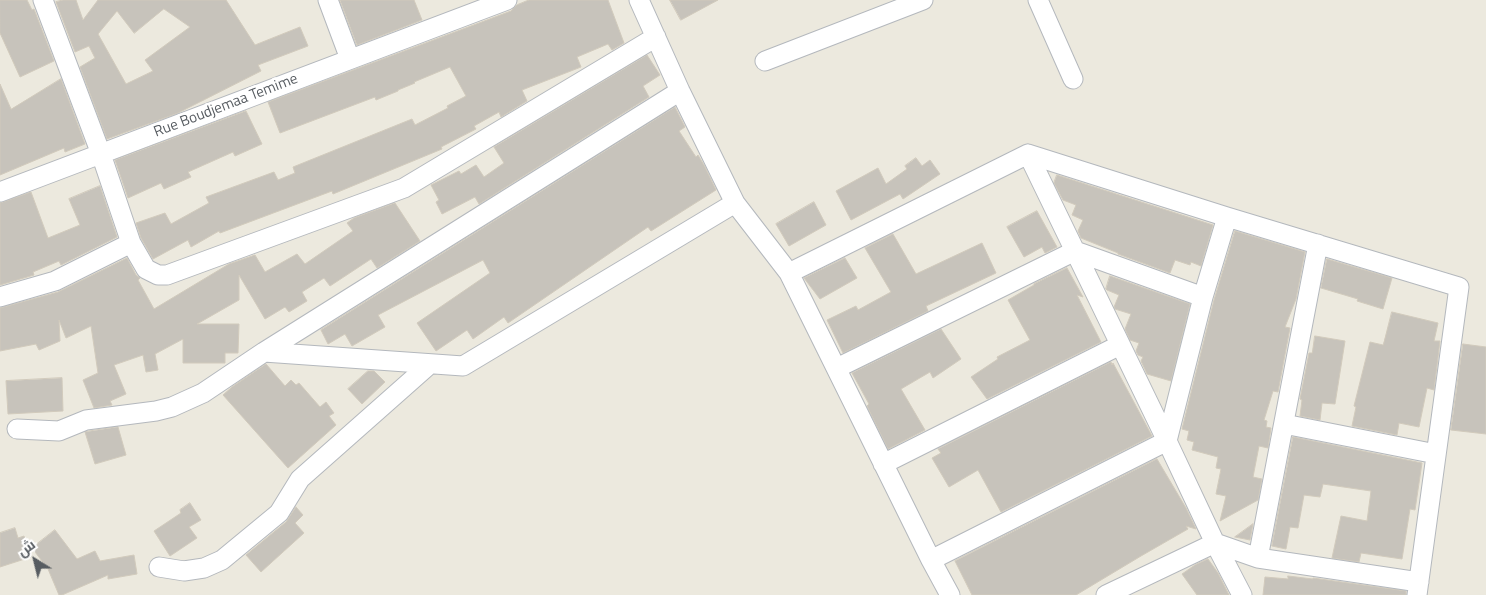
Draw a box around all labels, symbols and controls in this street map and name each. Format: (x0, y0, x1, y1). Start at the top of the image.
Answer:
street label: Rue Boudjemaa Temime (151, 70, 301, 142)
text: ش (12, 534, 39, 561)
north arrow (10, 535, 60, 585)

